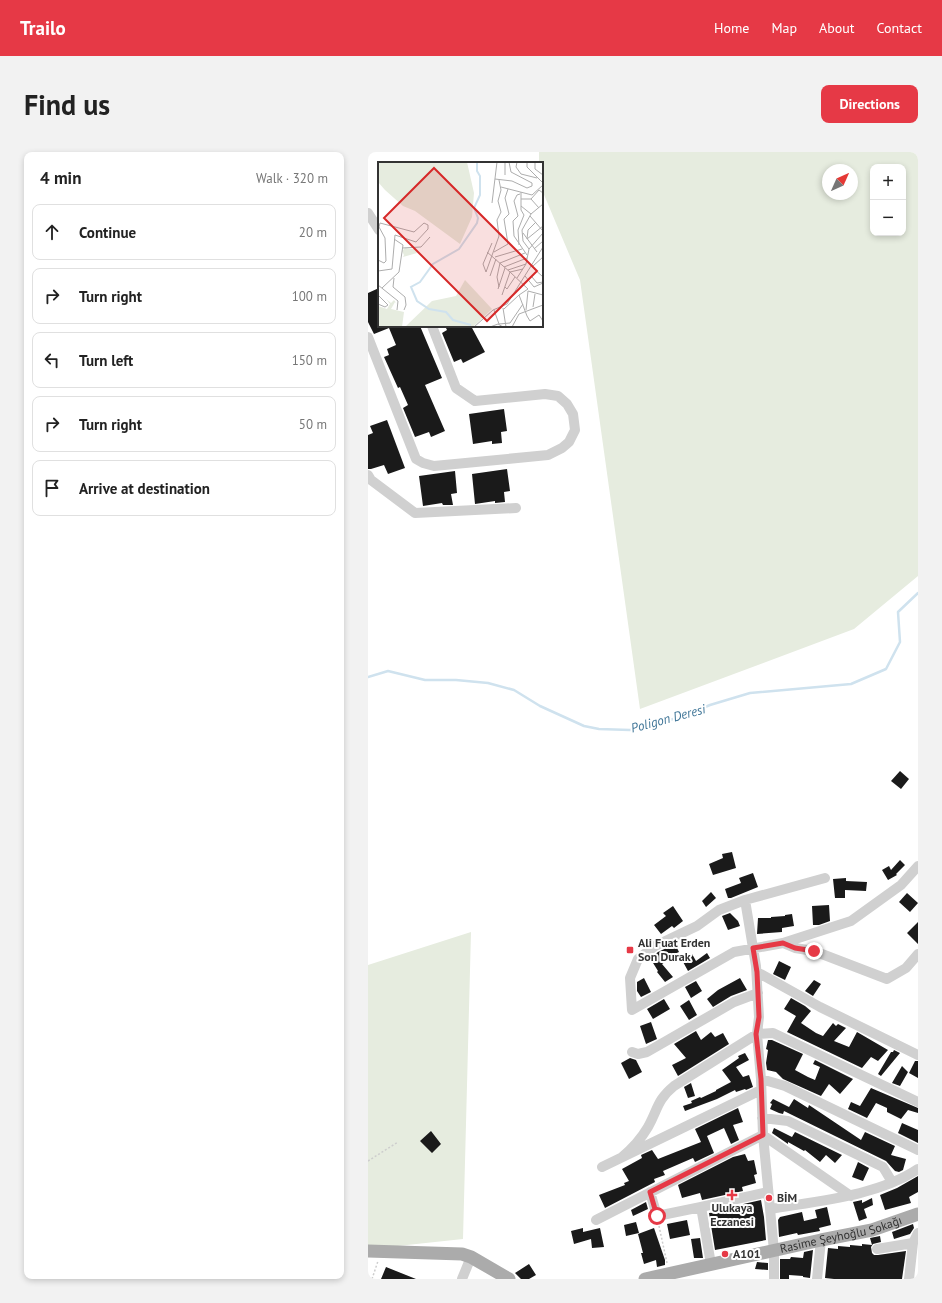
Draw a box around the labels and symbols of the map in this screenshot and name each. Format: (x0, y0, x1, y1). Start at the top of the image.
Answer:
inset map (378, 162, 543, 327)
north arrow (822, 164, 858, 200)
water label: Poligon Deresi (629, 700, 708, 737)
place label: Ali Fuat Erden Son Durak (638, 935, 710, 964)
route end (805, 942, 823, 960)
marker: Ali Fuat Erden Son Durak (625, 945, 635, 955)
marker: Ulukaya Eczanesi (727, 1190, 737, 1200)
place label: BİM (777, 1190, 797, 1205)
marker: BİM (764, 1193, 774, 1203)
place label: Ulukaya Eczanesi (710, 1200, 754, 1229)
route start (648, 1207, 666, 1225)
street label: Rasime Şeyhoğlu Sokağı (778, 1212, 904, 1256)
place label: A101 (733, 1246, 761, 1261)
marker: A101 (720, 1249, 730, 1259)

